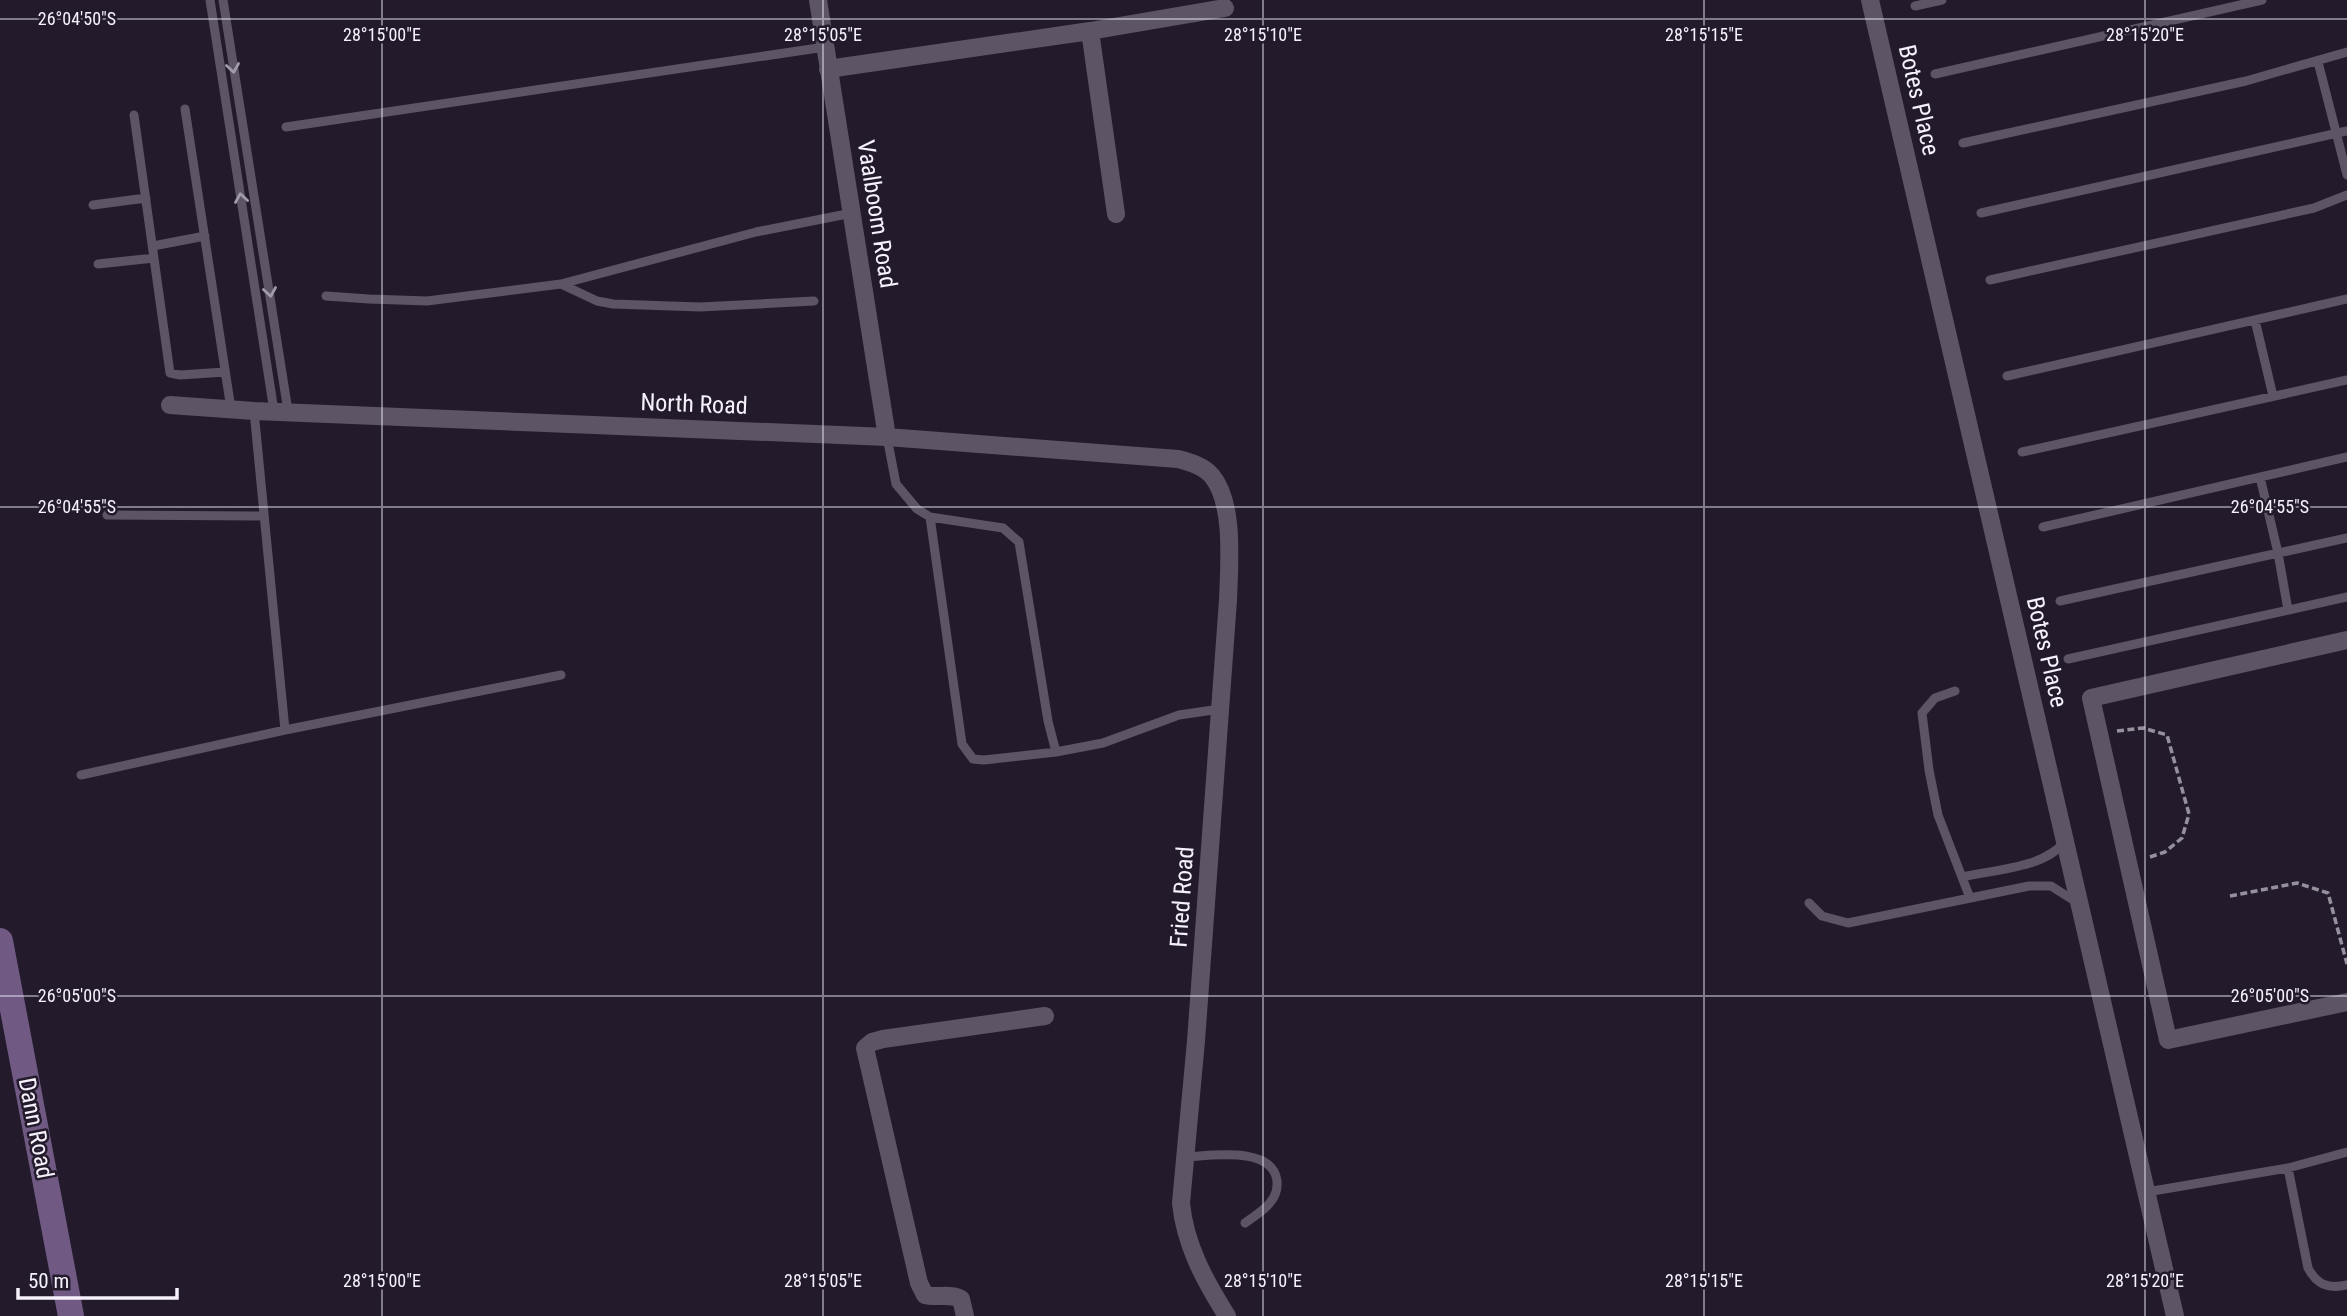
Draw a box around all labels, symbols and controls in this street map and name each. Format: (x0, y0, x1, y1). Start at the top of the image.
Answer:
text: 26°04'50"S (38, 8, 116, 29)
text: 28°15'00"E (343, 24, 421, 45)
text: 28°15'05"E (784, 24, 862, 45)
text: 28°15'10"E (1224, 24, 1302, 45)
text: 28°15'15"E (1665, 24, 1743, 45)
text: 28°15'20"E (2106, 24, 2184, 45)
street label: Botes Place (1893, 42, 1945, 158)
one-way arrow (226, 62, 241, 73)
street label: Vaalboom Road (852, 138, 902, 290)
one-way arrow (234, 192, 249, 204)
one-way arrow (262, 286, 277, 298)
street label: North Road (640, 388, 748, 420)
text: 26°04'55"S (38, 496, 116, 517)
text: 26°04'55"S (2231, 496, 2309, 517)
street label: Botes Place (2021, 594, 2073, 710)
street label: Fried Road (1165, 846, 1199, 948)
text: 26°05'00"S (38, 985, 116, 1006)
text: 26°05'00"S (2231, 985, 2309, 1006)
street label: Dann Road (13, 1075, 59, 1181)
scale bar (18, 1256, 177, 1300)
text: 50 m (28, 1269, 69, 1293)
text: 28°15'00"E (343, 1270, 421, 1291)
text: 28°15'05"E (784, 1270, 862, 1291)
text: 28°15'10"E (1224, 1270, 1302, 1291)
text: 28°15'15"E (1665, 1270, 1743, 1291)
text: 28°15'20"E (2106, 1270, 2184, 1291)

